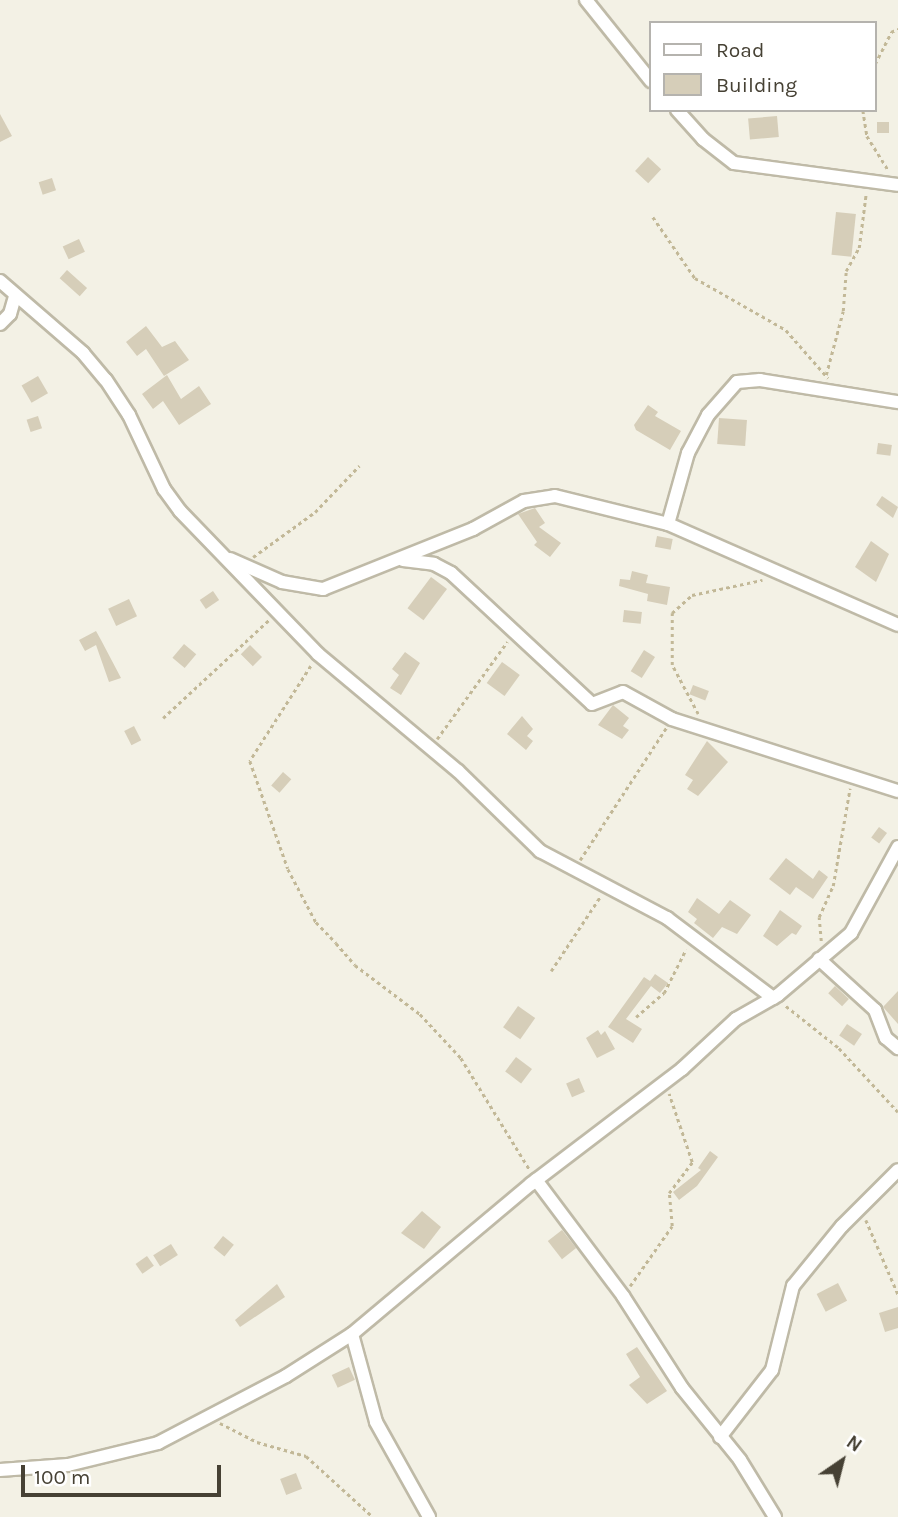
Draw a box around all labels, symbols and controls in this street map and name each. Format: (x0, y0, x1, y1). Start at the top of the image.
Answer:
legend (650, 21, 877, 112)
text: Road (716, 38, 764, 62)
text: Building (716, 73, 797, 97)
north arrow (807, 1426, 877, 1496)
text: N (842, 1431, 866, 1457)
scale bar (24, 1450, 224, 1494)
text: 100 m (34, 1465, 91, 1489)

